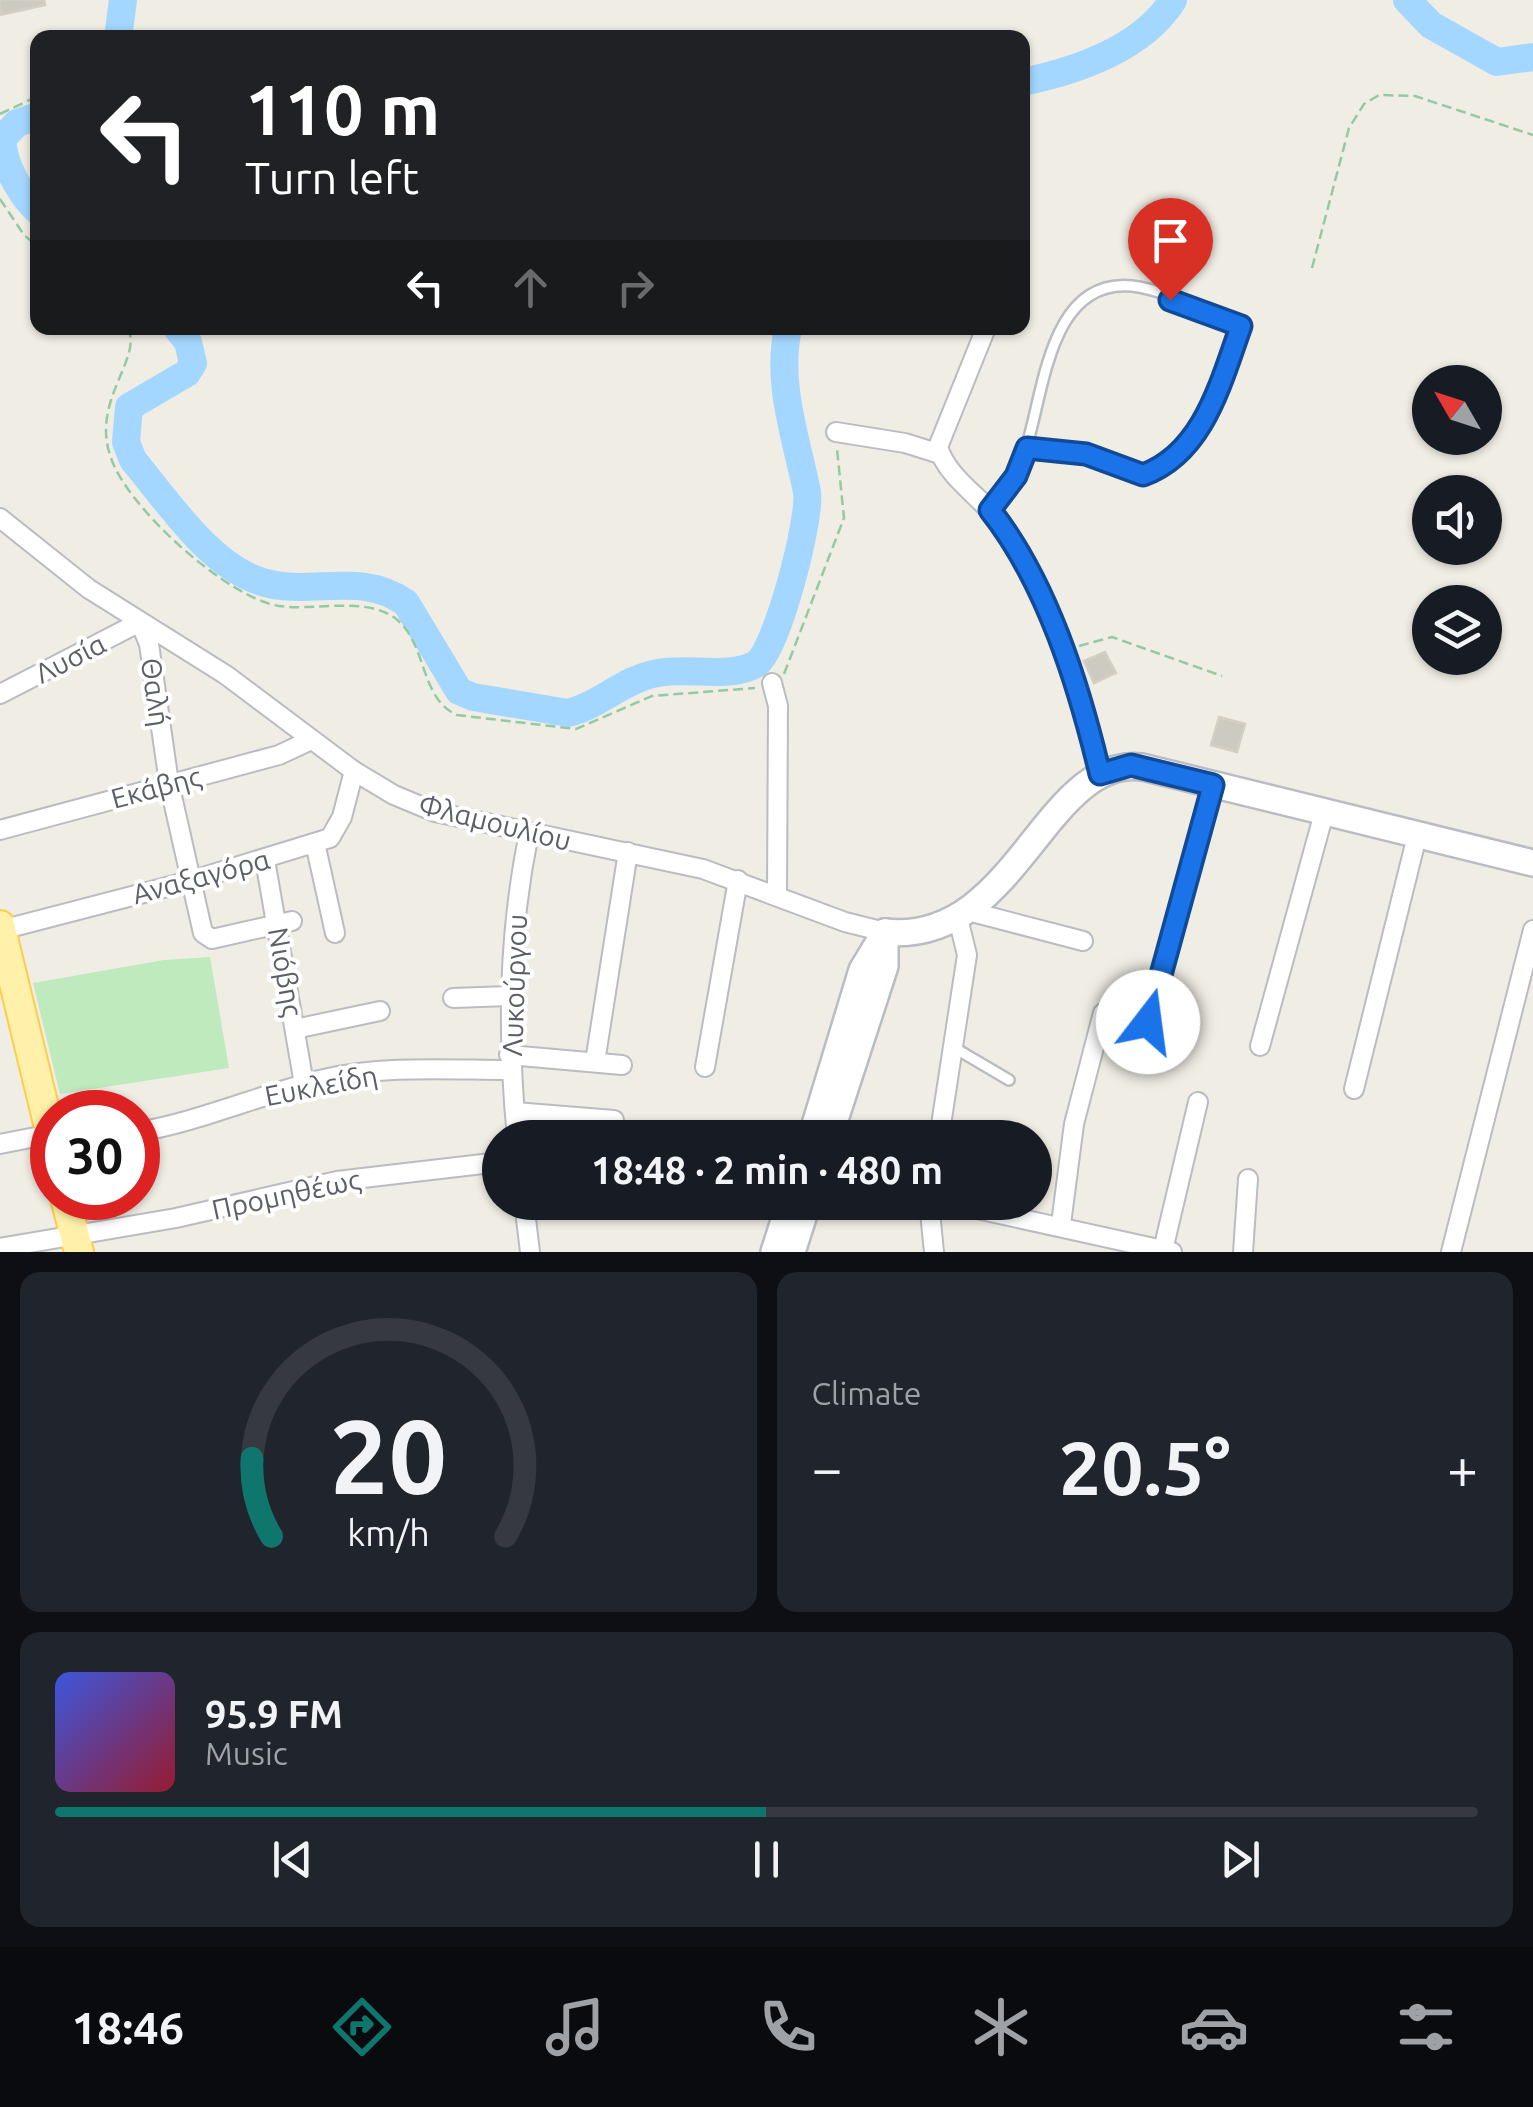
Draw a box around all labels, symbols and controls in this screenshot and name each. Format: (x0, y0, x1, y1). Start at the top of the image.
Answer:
icon: left (80, 70, 210, 200)
text: 110 m (245, 70, 440, 148)
text: Turn left (245, 152, 419, 203)
pin (1128, 198, 1213, 301)
icon: arrive (1143, 213, 1198, 268)
icon: left (398, 260, 453, 315)
icon: ahead (503, 260, 558, 315)
icon: right (608, 260, 663, 315)
north arrow (1412, 365, 1502, 455)
map controls (1412, 365, 1502, 675)
button: sound (1412, 475, 1502, 565)
button: layers (1412, 585, 1502, 675)
street label: Λυσία (30, 627, 111, 689)
street label: Θαλή (136, 656, 176, 728)
street label: Εκάβης (108, 760, 205, 815)
street label: Φλαμουλίου (415, 788, 575, 856)
street label: Αναξαγόρα (129, 843, 274, 910)
street label: Λυκούργου (496, 913, 532, 1057)
street label: Νιόβης (262, 925, 309, 1019)
position arrow (1096, 970, 1200, 1074)
street label: Ευκλείδη (262, 1059, 380, 1111)
speed limit sign: 30 (30, 1090, 160, 1220)
text: 18:48 · 2 min · 480 m (591, 1149, 943, 1191)
street label: Προμηθέως (209, 1163, 364, 1226)
text: Climate (812, 1375, 922, 1411)
text: 20 (330, 1397, 447, 1514)
text: 20.5° (1059, 1425, 1231, 1509)
text: − (812, 1437, 843, 1498)
text: + (1447, 1437, 1478, 1498)
text: km/h (347, 1513, 430, 1553)
text: 95.9 FM (205, 1693, 343, 1735)
text: Music (205, 1735, 288, 1771)
icon: previous (265, 1832, 320, 1887)
icon: pause (739, 1832, 794, 1887)
icon: next (1213, 1832, 1268, 1887)
icon: directions (327, 1992, 397, 2062)
icon: music (540, 1992, 610, 2062)
icon: phone (753, 1992, 823, 2062)
icon: climate (966, 1992, 1036, 2062)
icon: car (1179, 1992, 1249, 2062)
icon: filters (1391, 1992, 1461, 2062)
text: 18:46 (71, 2002, 184, 2053)

